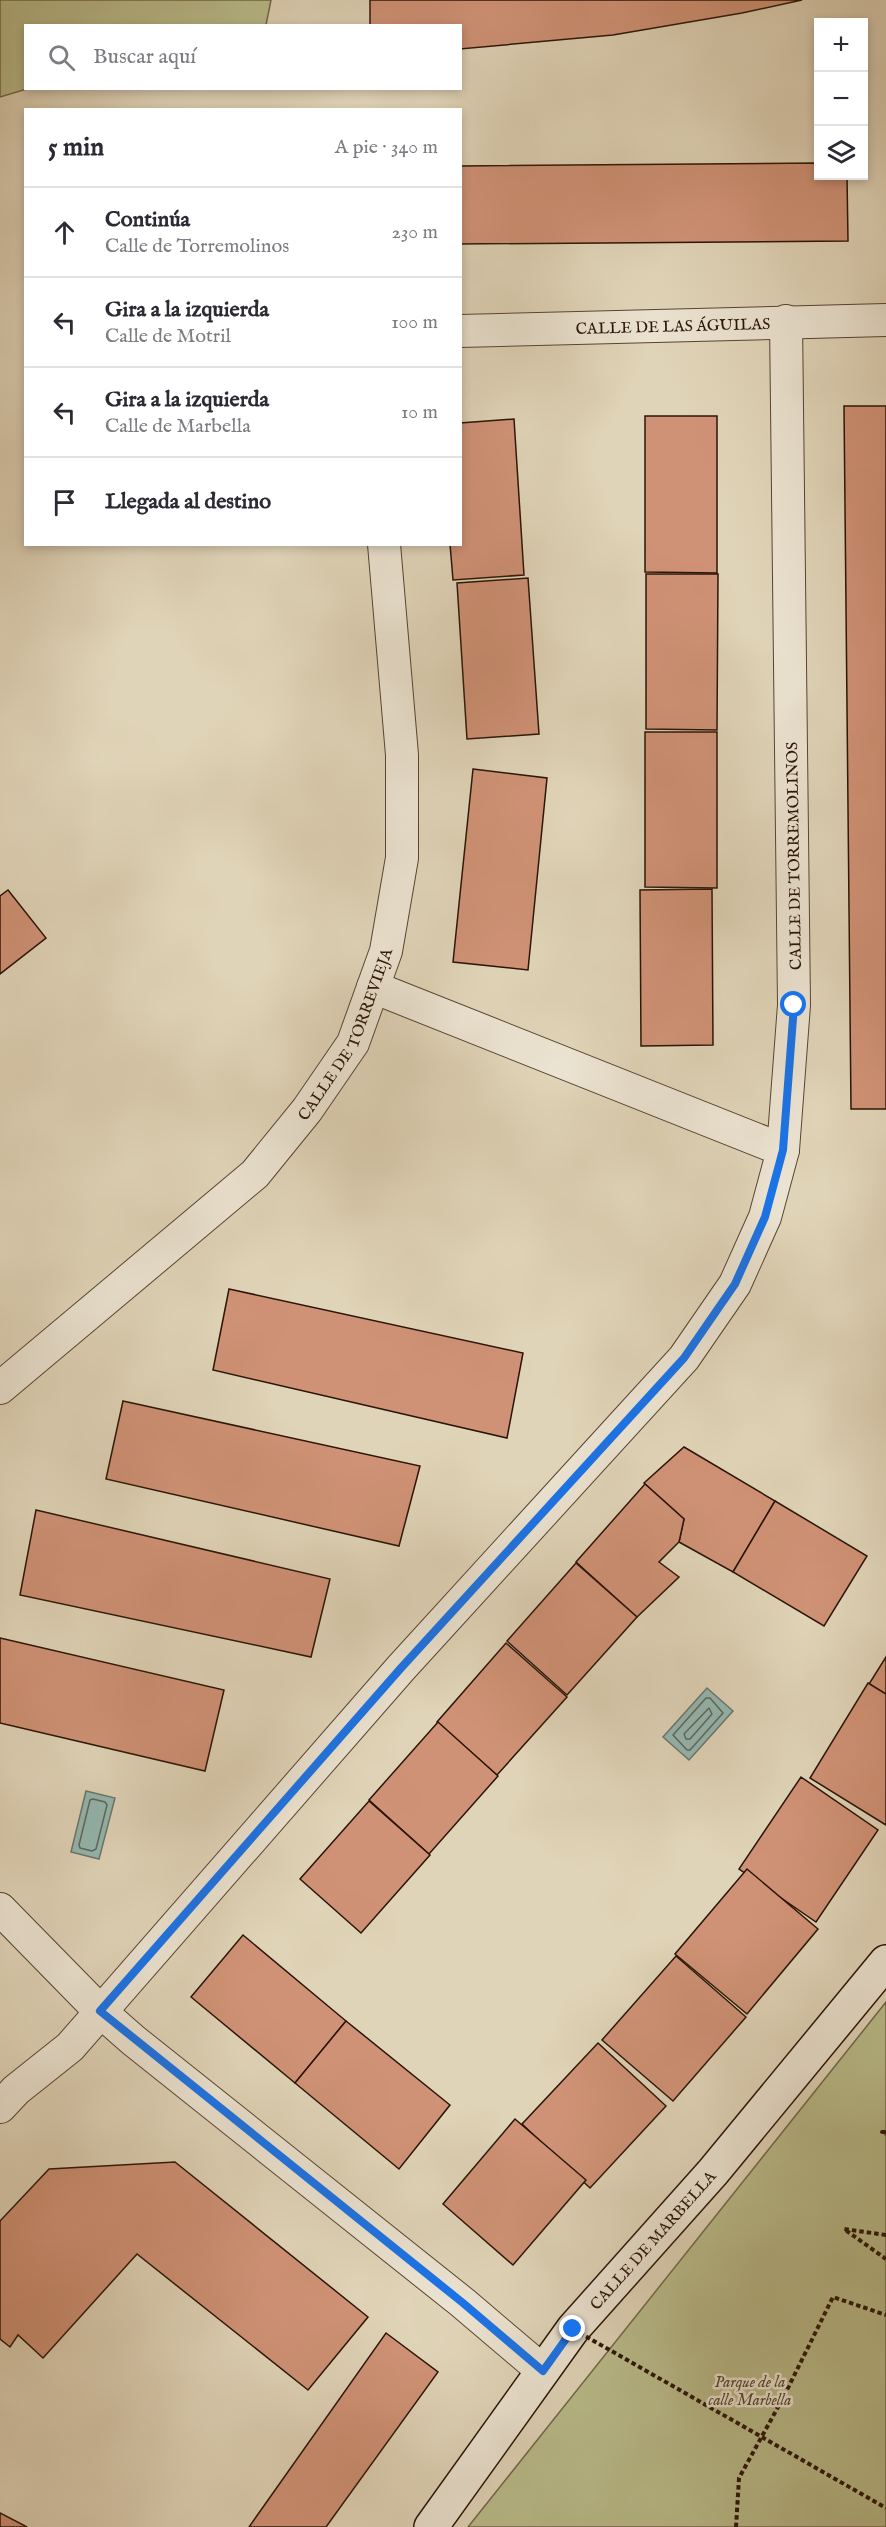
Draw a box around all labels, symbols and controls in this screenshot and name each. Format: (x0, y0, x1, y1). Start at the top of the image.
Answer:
map controls (814, 18, 868, 180)
button: + (814, 18, 868, 72)
search box (24, 24, 462, 90)
icon: search (45, 41, 78, 74)
text: Buscar aquí (93, 43, 196, 71)
button: − (814, 72, 868, 126)
button: layers (814, 126, 868, 180)
text: 5 min (48, 131, 104, 164)
text: A pie · 340 m (335, 135, 438, 160)
text: Continúa (105, 206, 190, 234)
icon: ahead (48, 216, 81, 249)
text: 230 m (392, 220, 438, 245)
text: Calle de Torremolinos (105, 234, 289, 259)
text: Gira a la izquierda (105, 296, 269, 324)
icon: left (48, 306, 81, 339)
text: 100 m (391, 310, 438, 335)
street label: CALLE DE LAS ÁGUILAS (575, 315, 771, 340)
text: Calle de Motril (105, 324, 231, 349)
text: Gira a la izquierda (105, 386, 269, 414)
icon: left (48, 396, 81, 429)
text: 10 m (401, 400, 438, 425)
text: Calle de Marbella (105, 414, 251, 439)
icon: arrive (48, 486, 81, 519)
text: Llegada al destino (105, 488, 271, 516)
street label: CALLE DE TORREMOLINOS (783, 742, 807, 970)
street label: CALLE DE TORREVIEJA (294, 945, 399, 1126)
route start (780, 991, 806, 1017)
street label: CALLE DE MARBELLA (587, 2167, 722, 2315)
route end (559, 2315, 585, 2341)
park label: Parque de la calle Marbella (709, 2373, 791, 2411)

